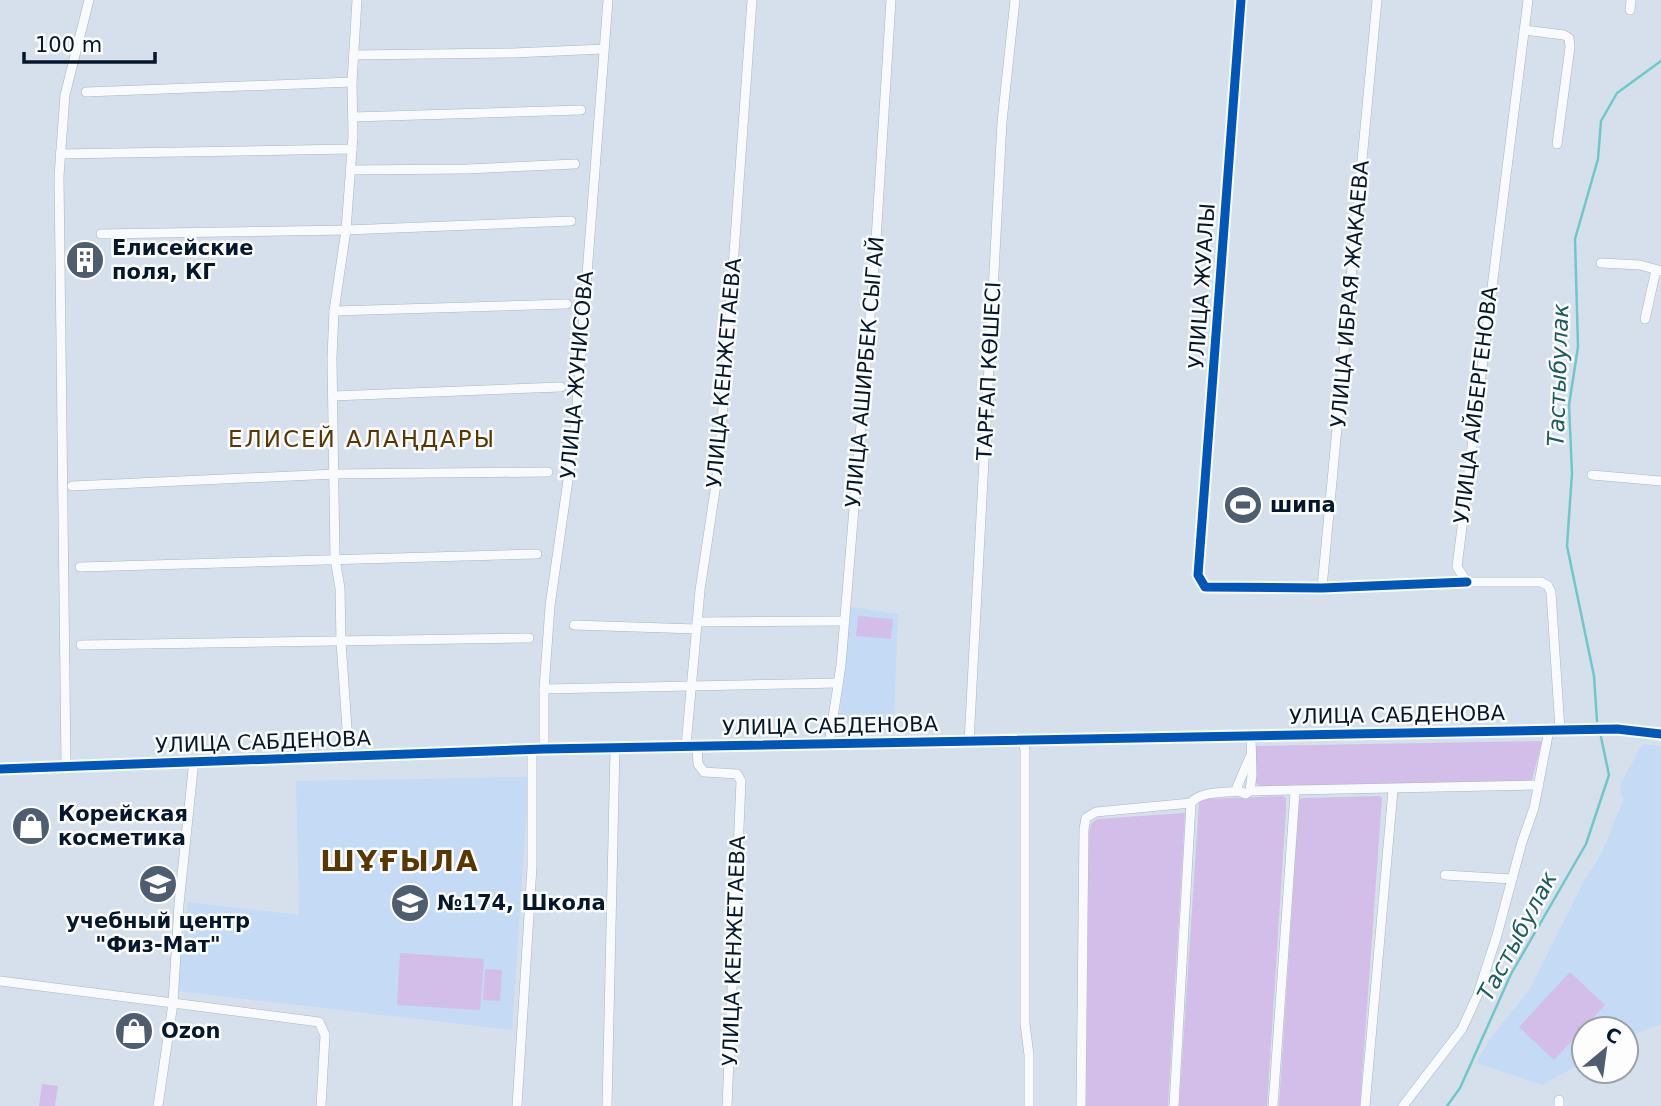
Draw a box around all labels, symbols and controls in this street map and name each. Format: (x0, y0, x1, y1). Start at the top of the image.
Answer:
scale bar (24, 21, 156, 65)
text: 100 m (35, 33, 102, 57)
street label: УЛИЦА ИБРАЯ ЖАКАЕВА (1326, 159, 1374, 429)
street label: УЛИЦА ЖУАЛЫ (1184, 202, 1220, 370)
street label: УЛИЦА АШИРБЕК СЫГАЙ (840, 235, 889, 509)
place label: Елисейские поля, КГ (112, 236, 254, 284)
building icon: Елисейские поля, КГ (64, 239, 106, 281)
street label: УЛИЦА КЕНЖЕТАЕВА (702, 256, 746, 489)
street label: УЛИЦА ЖУНИСОВА (556, 269, 598, 480)
street label: ТАРҒАП КӨШЕСІ (972, 281, 1006, 462)
street label: УЛИЦА АЙБЕРГЕНОВА (1449, 284, 1503, 525)
water label: Тастыбулак (1543, 303, 1573, 447)
district label: ЕЛИСЕЙ АЛАҢДАРЫ (228, 425, 496, 452)
sports icon: шипа (1222, 484, 1264, 526)
place label: шипа (1270, 493, 1336, 517)
street label: УЛИЦА САБДЕНОВА (1289, 701, 1506, 729)
street label: УЛИЦА САБДЕНОВА (722, 712, 939, 740)
street label: УЛИЦА САБДЕНОВА (155, 726, 372, 758)
place label: Корейская косметика (58, 802, 188, 850)
shop icon: Корейская косметика (10, 805, 52, 847)
street label: УЛИЦА КЕНЖЕТАЕВА (718, 835, 750, 1067)
district label: ШҰҒЫЛА (320, 845, 480, 878)
school or university icon: учебный центр "Физ-Мат" (137, 863, 179, 905)
water label: Тастыбулак (1472, 867, 1562, 1005)
school or university icon: №174, Школа (389, 882, 431, 924)
place label: №174, Школа (437, 891, 606, 915)
place label: учебный центр "Физ-Мат" (66, 909, 250, 957)
shop icon: Ozon (113, 1010, 155, 1052)
north arrow (1570, 1015, 1640, 1085)
place label: Ozon (161, 1019, 220, 1043)
text: С (1602, 1022, 1625, 1048)

